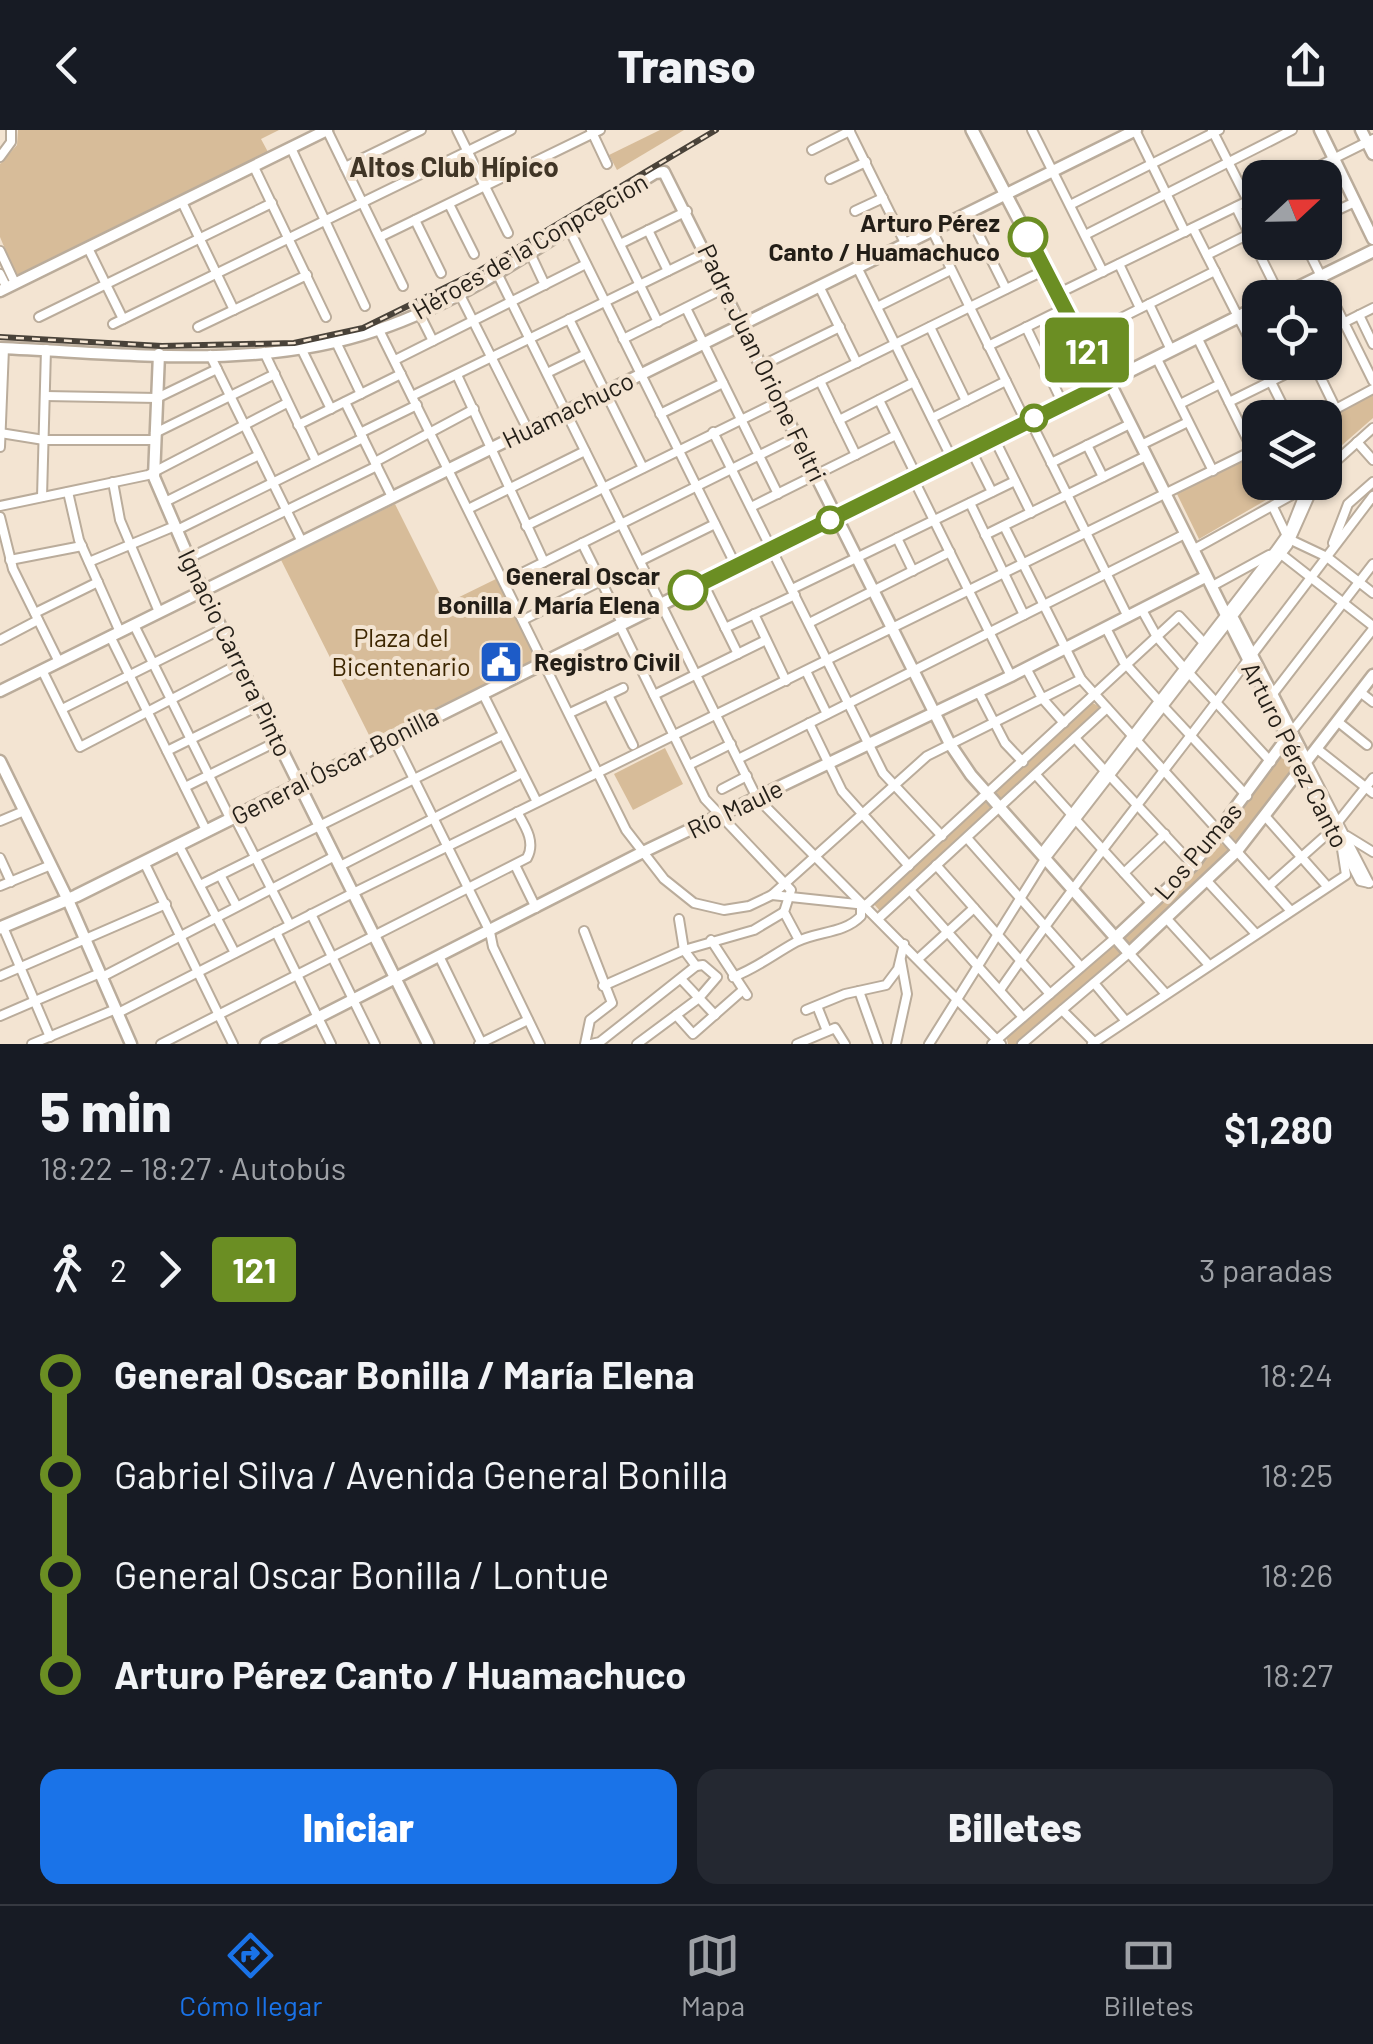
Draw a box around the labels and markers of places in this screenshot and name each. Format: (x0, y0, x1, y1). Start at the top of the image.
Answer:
place label: Arturo Pérez Canto / Huamachuco (768, 207, 1000, 266)
marker: Arturo Pérez Canto / Huamachuco (1009, 218, 1047, 256)
unlabelled marker (1021, 405, 1047, 431)
unlabelled marker (817, 507, 843, 533)
place label: General Oscar Bonilla / María Elena (437, 560, 660, 619)
marker: General Oscar Bonilla / María Elena (669, 571, 707, 609)
public building icon: Registro Civil (478, 639, 524, 685)
place label: Registro Civil (534, 646, 680, 676)

